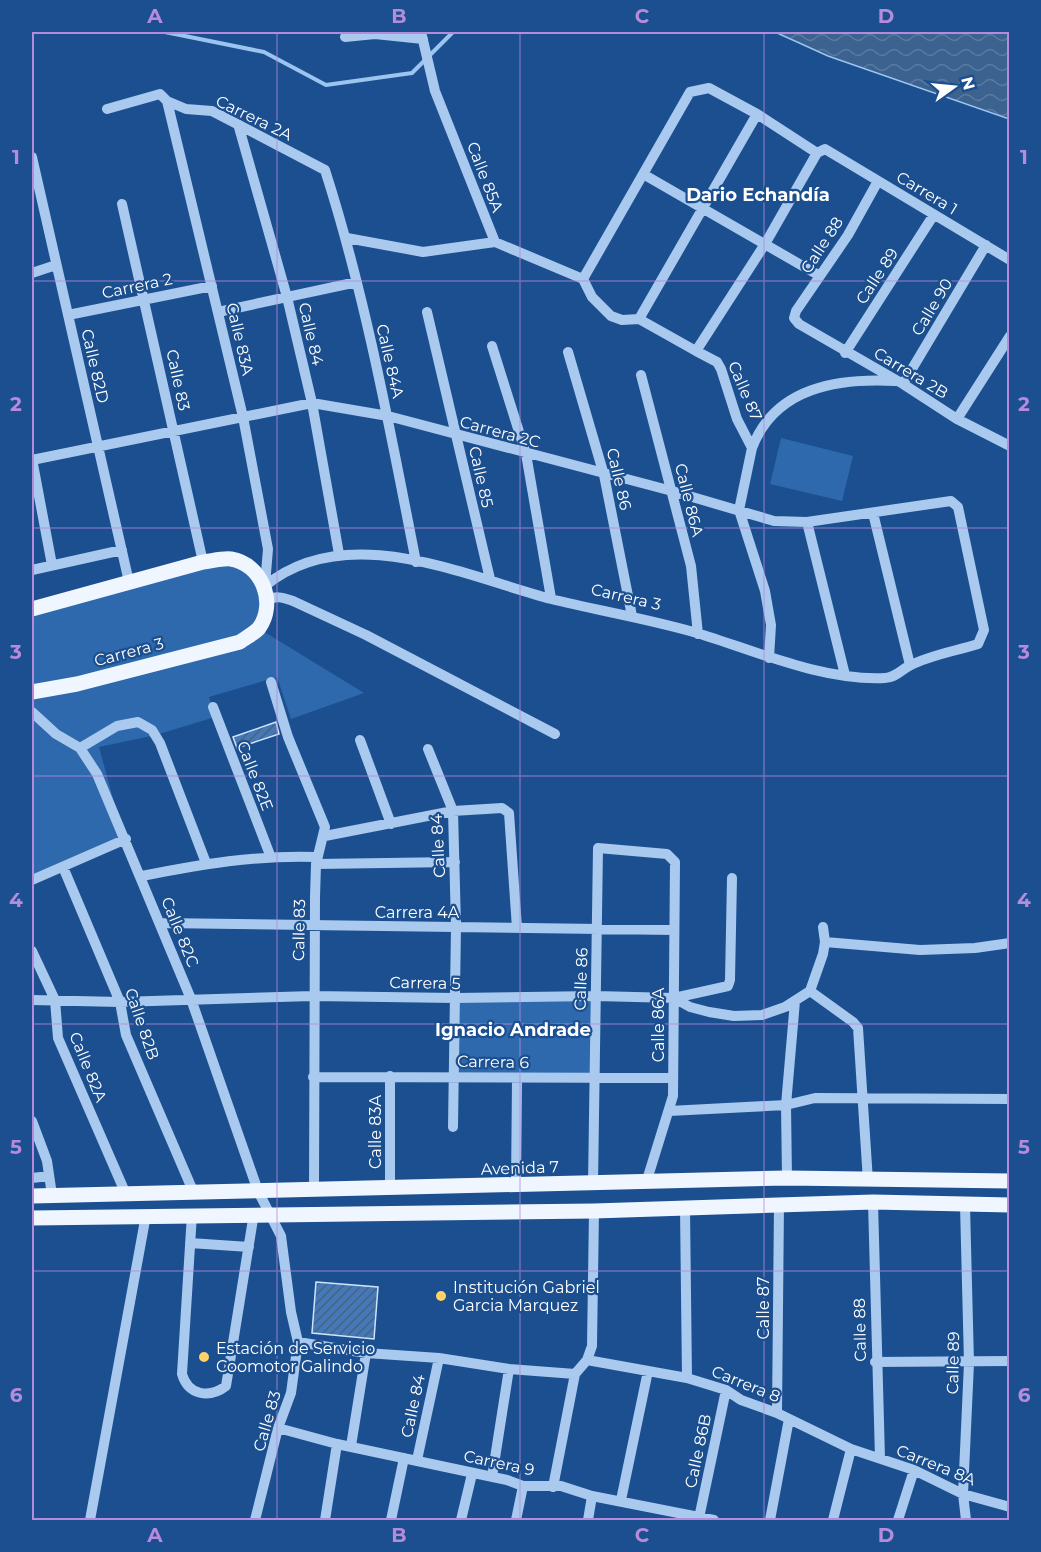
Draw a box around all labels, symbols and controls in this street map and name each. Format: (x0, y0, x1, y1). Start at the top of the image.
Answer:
text: A (146, 4, 163, 28)
text: B (391, 4, 407, 28)
text: C (635, 4, 650, 28)
text: D (878, 4, 894, 28)
north arrow (924, 57, 984, 117)
text: N (957, 75, 979, 92)
street label: Carrera 2A (213, 91, 296, 145)
street label: Calle 85A (463, 139, 507, 215)
text: 1 (12, 145, 20, 169)
text: 1 (1020, 145, 1028, 169)
street label: Carrera 1 (893, 167, 961, 219)
district label: Dario Echandía (686, 184, 830, 206)
street label: Calle 88 (797, 213, 847, 277)
street label: Calle 89 (852, 244, 902, 308)
street label: Carrera 2 (100, 269, 174, 303)
street label: Calle 90 (908, 275, 956, 339)
street label: Calle 83A (222, 301, 258, 378)
street label: Calle 84 (295, 301, 328, 368)
street label: Calle 84A (372, 322, 408, 400)
street label: Calle 82D (77, 327, 113, 405)
street label: Carrera 2B (870, 343, 952, 403)
street label: Calle 83 (162, 348, 194, 412)
street label: Calle 87 (724, 358, 766, 424)
text: 2 (10, 392, 22, 416)
text: 2 (1018, 392, 1030, 416)
street label: Carrera 2C (458, 412, 542, 452)
street label: Calle 85 (465, 444, 497, 510)
street label: Calle 86 (603, 446, 635, 512)
street label: Calle 86A (671, 461, 707, 539)
street label: Carrera 3 (589, 580, 663, 614)
street label: Carrera 3 (92, 634, 166, 670)
text: 3 (9, 640, 22, 664)
text: 3 (1017, 640, 1030, 664)
street label: Calle 82E (233, 738, 277, 814)
street label: Calle 84 (427, 813, 449, 878)
text: 4 (9, 888, 23, 912)
text: 4 (1017, 888, 1031, 912)
street label: Calle 82C (157, 894, 203, 970)
street label: Calle 83 (289, 899, 309, 961)
street label: Carrera 4A (375, 903, 460, 922)
street label: Calle 86 (570, 947, 592, 1011)
street label: Carrera 5 (389, 973, 461, 993)
street label: Calle 82B (121, 986, 163, 1062)
street label: Calle 86A (649, 987, 668, 1062)
district label: Ignacio Andrade (435, 1019, 591, 1041)
street label: Calle 82A (65, 1029, 111, 1105)
street label: Carrera 6 (457, 1052, 529, 1072)
street label: Calle 83A (366, 1095, 385, 1169)
text: 5 (10, 1135, 22, 1159)
text: 5 (1018, 1135, 1030, 1159)
street label: Avenida 7 (481, 1157, 559, 1179)
street label: Calle 87 (754, 1277, 773, 1339)
place label: Institución Gabriel Garcia Marquez (453, 1278, 600, 1315)
marker: Institución Gabriel Garcia Marquez (434, 1289, 448, 1303)
street label: Calle 88 (850, 1298, 870, 1362)
street label: Calle 89 (943, 1331, 963, 1395)
place label: Estación de Servicio Coomotor Galindo (216, 1339, 375, 1376)
marker: Estación de Servicio Coomotor Galindo (197, 1350, 211, 1364)
street label: Carrera 8 (709, 1362, 783, 1406)
street label: Calle 84 (397, 1372, 429, 1439)
text: 6 (10, 1383, 23, 1407)
text: 6 (1018, 1383, 1031, 1407)
street label: Calle 83 (249, 1388, 285, 1454)
street label: Calle 86B (681, 1412, 715, 1490)
street label: Carrera 8A (894, 1440, 979, 1490)
street label: Carrera 9 (462, 1446, 536, 1480)
text: A (146, 1523, 163, 1547)
text: B (391, 1523, 407, 1547)
text: C (635, 1523, 650, 1547)
text: D (878, 1523, 894, 1547)

